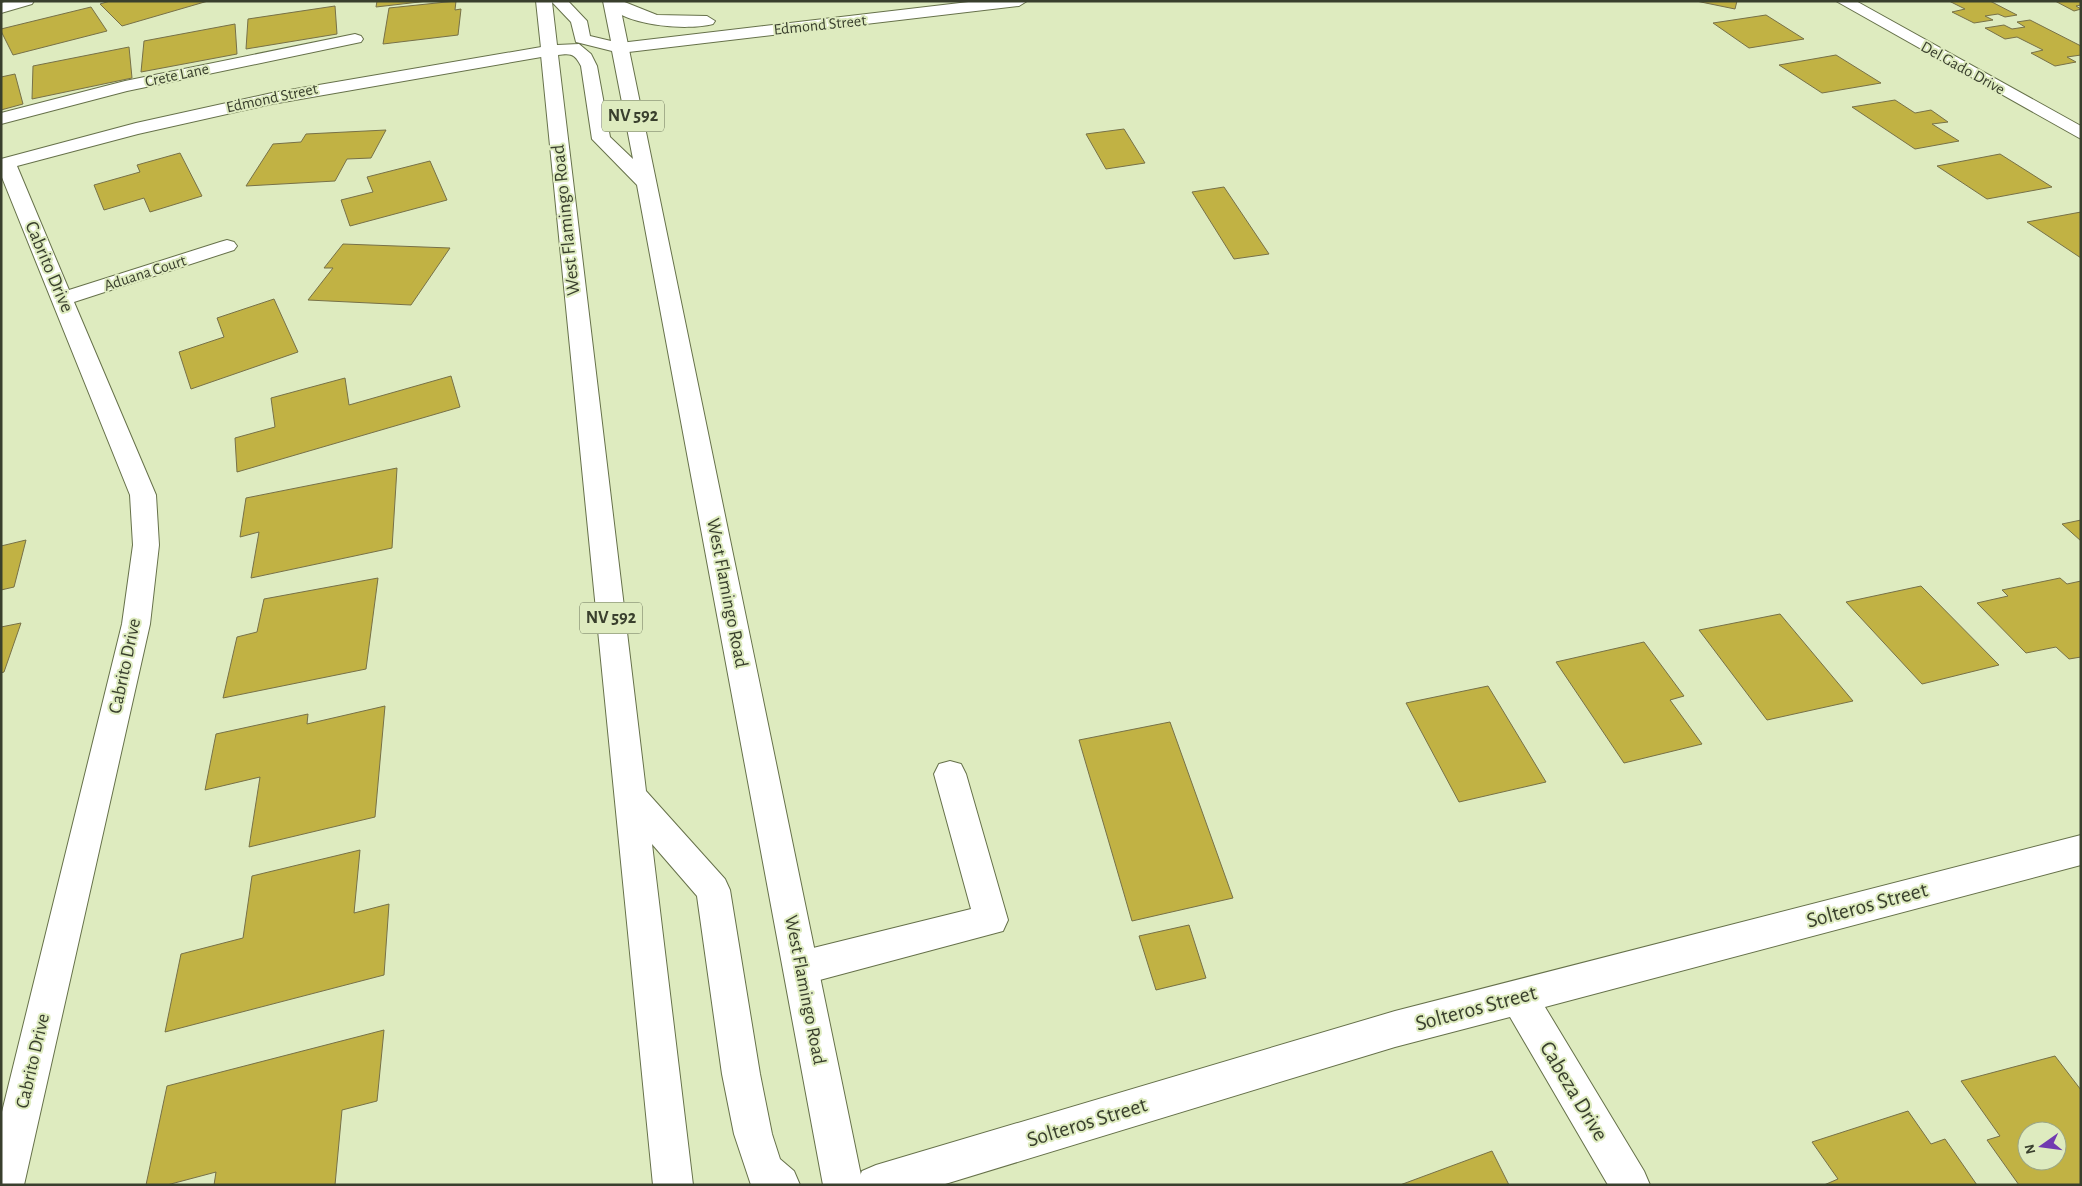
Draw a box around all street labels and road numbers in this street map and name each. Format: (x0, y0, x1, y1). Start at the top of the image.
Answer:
street label: Edmond Street (773, 12, 867, 38)
street label: Del Gado Drive (1918, 38, 2008, 98)
street label: Crete Lane (144, 60, 210, 90)
street label: Edmond Street (225, 81, 319, 115)
road number: NV 592 (602, 100, 664, 132)
street label: West Flamingo Road (549, 143, 583, 296)
street label: Cabrito Drive (21, 219, 77, 315)
street label: Aduana Court (102, 252, 188, 294)
street label: West Flamingo Road (703, 517, 751, 669)
road number: NV 592 (580, 602, 642, 634)
street label: Cabrito Drive (106, 617, 144, 715)
street label: Solteros Street (1804, 878, 1930, 932)
street label: West Flamingo Road (781, 914, 829, 1066)
street label: Solteros Street (1413, 981, 1539, 1035)
street label: Cabrito Drive (13, 1012, 53, 1110)
street label: Cabeza Drive (1536, 1037, 1612, 1145)
street label: Solteros Street (1024, 1093, 1150, 1151)

